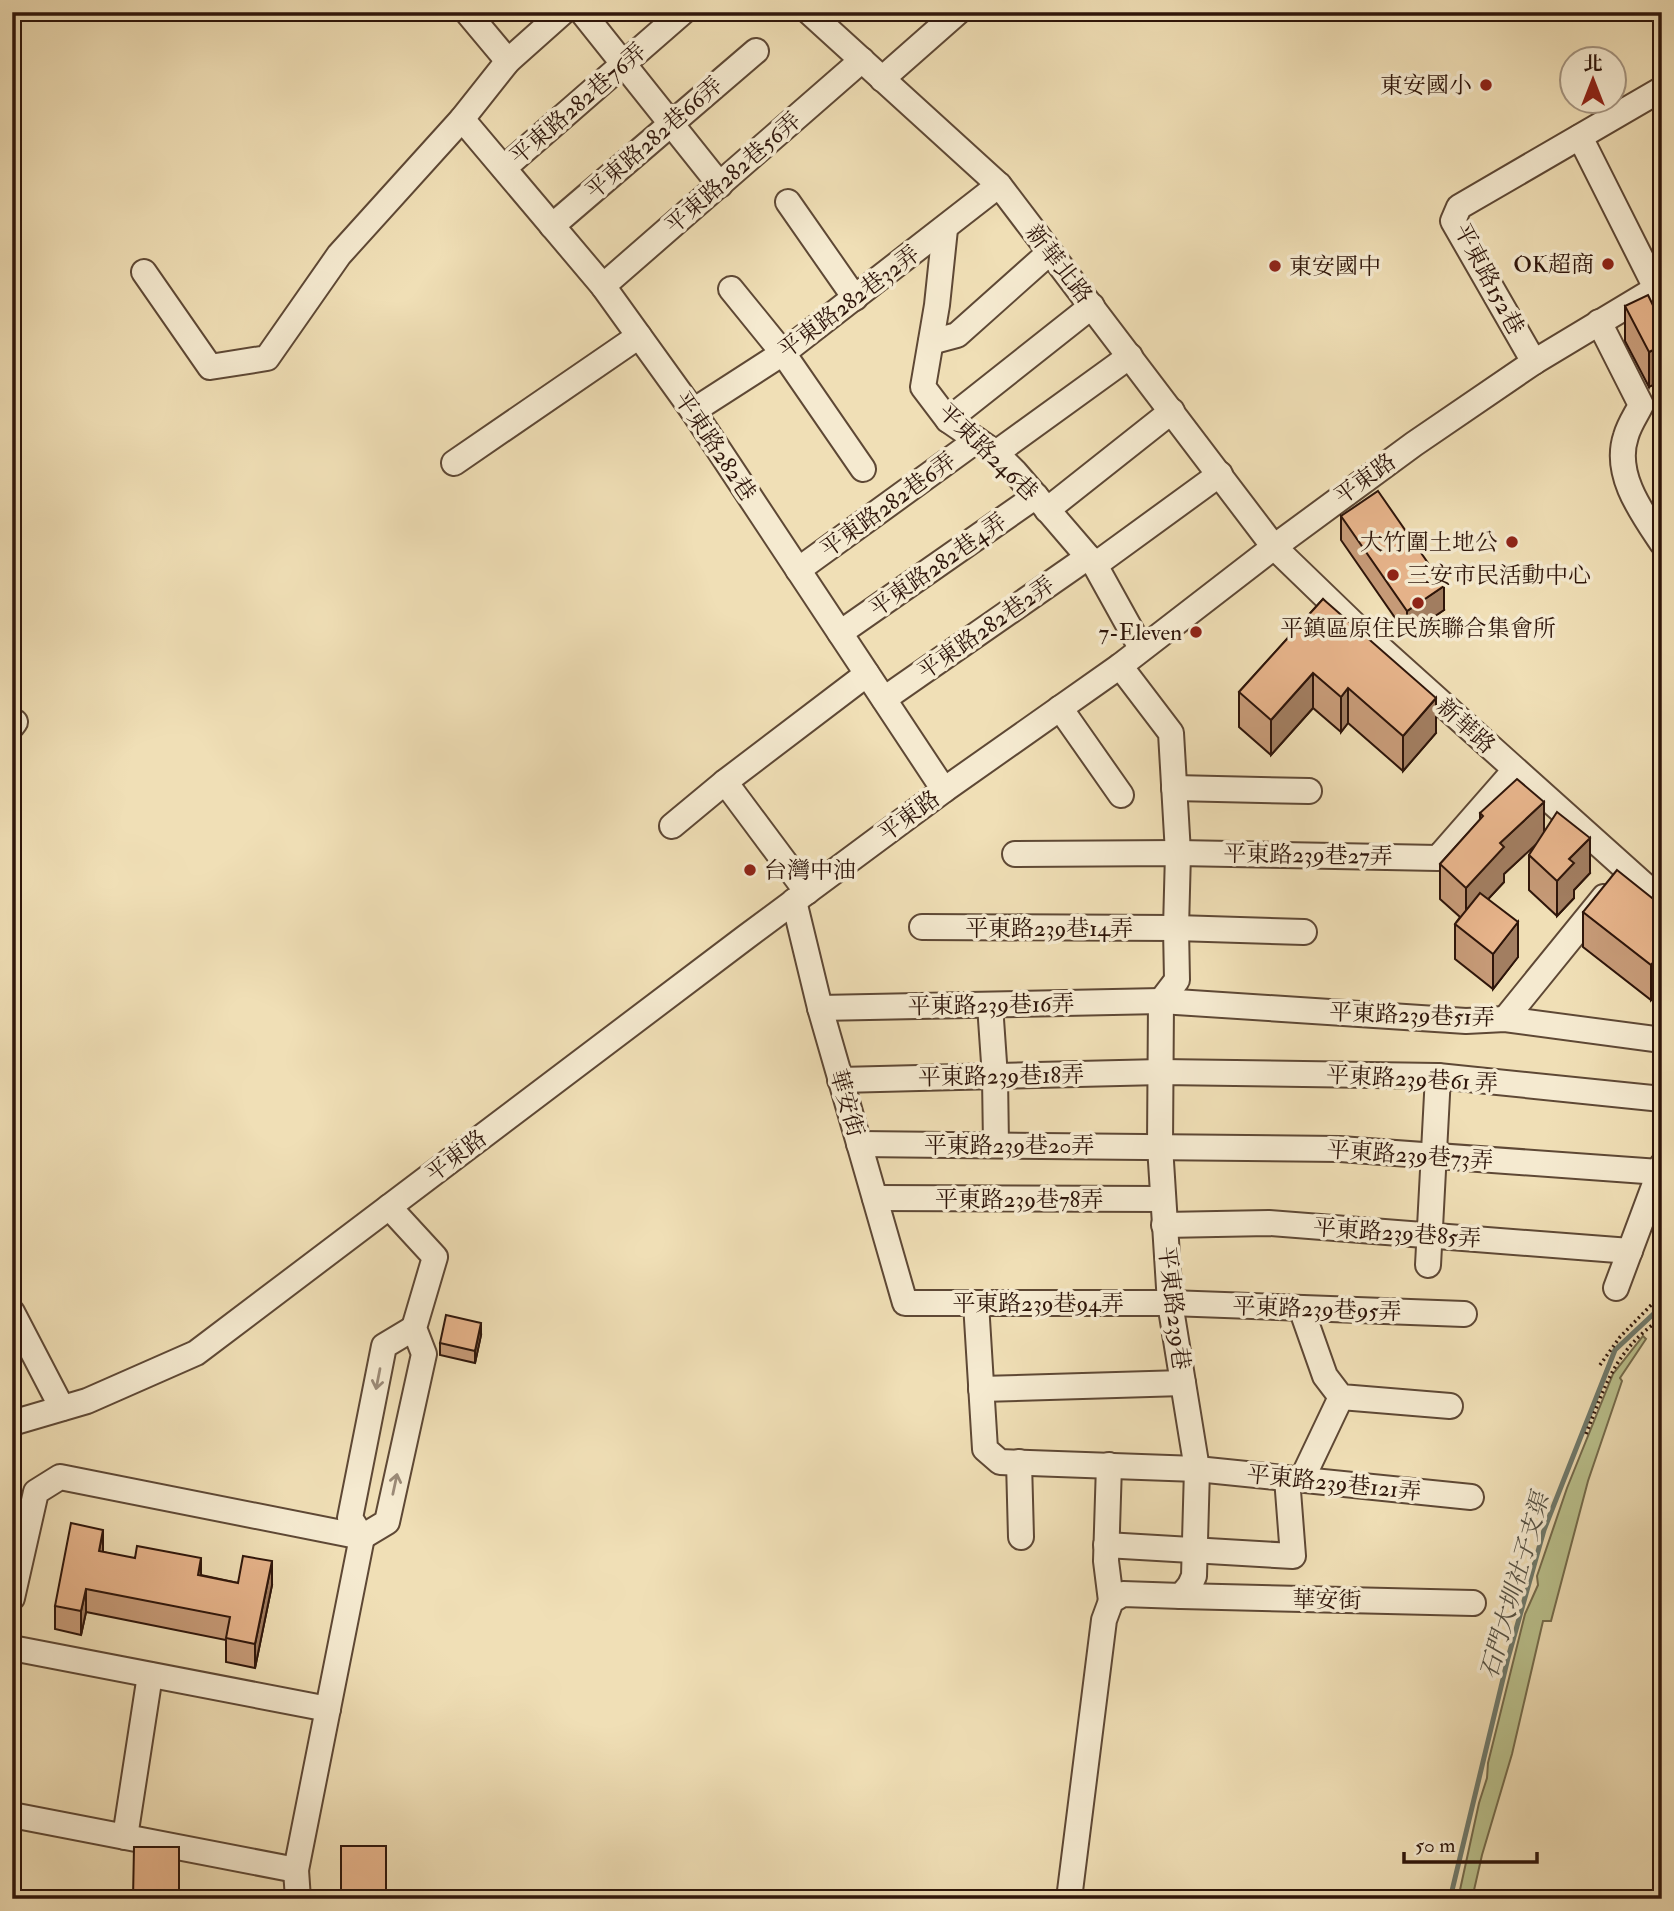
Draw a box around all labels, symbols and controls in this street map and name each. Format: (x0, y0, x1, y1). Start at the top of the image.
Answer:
street label: 平東路282巷76弄 (504, 37, 652, 171)
north arrow (1558, 46, 1628, 116)
text: 北 (1583, 52, 1603, 76)
street label: 平東路282巷66弄 (579, 71, 729, 205)
place label: 東安國小 (1380, 71, 1472, 100)
marker: 東安國小 (1478, 77, 1494, 93)
street label: 平東路282巷56弄 (659, 106, 807, 240)
street label: 平東路152巷 (1448, 218, 1530, 340)
street label: 新華北路 (1019, 219, 1099, 309)
street label: 平東路282巷32弄 (773, 239, 925, 365)
place label: OK超商 (1513, 250, 1594, 279)
place label: 東安國中 (1289, 252, 1381, 281)
marker: OK超商 (1600, 256, 1616, 272)
marker: 東安國中 (1267, 258, 1283, 274)
street label: 平東路282巷 (668, 386, 762, 506)
street label: 平東路246巷 (932, 397, 1044, 507)
street label: 平東路282巷6弄 (814, 446, 962, 564)
street label: 平東路 (1329, 447, 1401, 511)
street label: 平東路282巷4弄 (864, 507, 1012, 623)
place label: 大竹圍土地公 (1360, 528, 1498, 557)
marker: 大竹圍土地公 (1504, 534, 1520, 550)
place label: 三安市民活動中心 (1407, 561, 1591, 590)
marker: 三安市民活動中心 (1385, 567, 1401, 583)
street label: 平東路282巷2弄 (912, 570, 1060, 686)
marker: 平鎮區原住民族聯合集會所 (1410, 595, 1426, 611)
place label: 平鎮區原住民族聯合集會所 (1280, 614, 1556, 643)
place label: 7-Eleven (1099, 618, 1182, 647)
marker: 7-Eleven (1188, 624, 1204, 640)
street label: 新華路 (1431, 692, 1501, 760)
street label: 平東路 (873, 784, 945, 848)
street label: 平東路239巷27弄 (1223, 839, 1393, 871)
place label: 台灣中油 (764, 856, 856, 885)
marker: 台灣中油 (742, 862, 758, 878)
street label: 平東路239巷14弄 (965, 914, 1133, 943)
street label: 平東路239巷16弄 (907, 989, 1075, 1021)
street label: 平東路239巷51弄 (1329, 998, 1495, 1032)
street label: 平東路239巷18弄 (918, 1060, 1084, 1092)
street label: 平東路239巷61 弄 (1325, 1060, 1499, 1098)
street label: 華安街 (824, 1066, 870, 1140)
street label: 平東路 (420, 1124, 492, 1188)
street label: 平東路239巷20弄 (924, 1131, 1094, 1160)
street label: 平東路239巷73弄 (1326, 1135, 1494, 1175)
street label: 平東路239巷78弄 (935, 1185, 1103, 1214)
street label: 平東路239巷85弄 (1312, 1213, 1482, 1253)
street label: 平東路239巷 (1152, 1245, 1196, 1371)
street label: 平東路239巷94弄 (952, 1289, 1124, 1318)
street label: 平東路239巷95弄 (1232, 1292, 1402, 1326)
one-way arrow (371, 1367, 384, 1390)
street label: 平東路239巷121弄 (1245, 1459, 1423, 1507)
one-way arrow (389, 1473, 403, 1496)
water label: 石門大圳社子支渠 (1474, 1487, 1557, 1683)
street label: 華安街 (1292, 1585, 1362, 1615)
scale bar (1404, 1820, 1538, 1864)
text: 50 m (1415, 1832, 1456, 1859)

